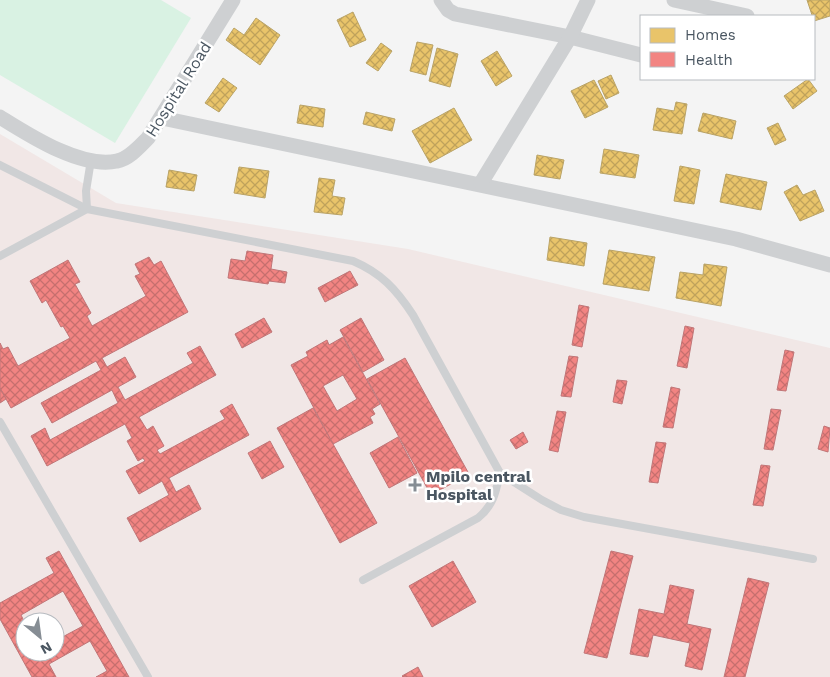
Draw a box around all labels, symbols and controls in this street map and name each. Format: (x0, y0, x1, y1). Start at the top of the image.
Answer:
legend (640, 15, 815, 80)
text: Homes (685, 26, 736, 44)
street label: Hospital Road (142, 38, 215, 140)
text: Health (685, 51, 733, 69)
place label: Mpilo central Hospital (426, 467, 532, 504)
marker: Mpilo central Hospital (408, 478, 422, 492)
north arrow (15, 612, 65, 662)
text: N (38, 639, 55, 658)

